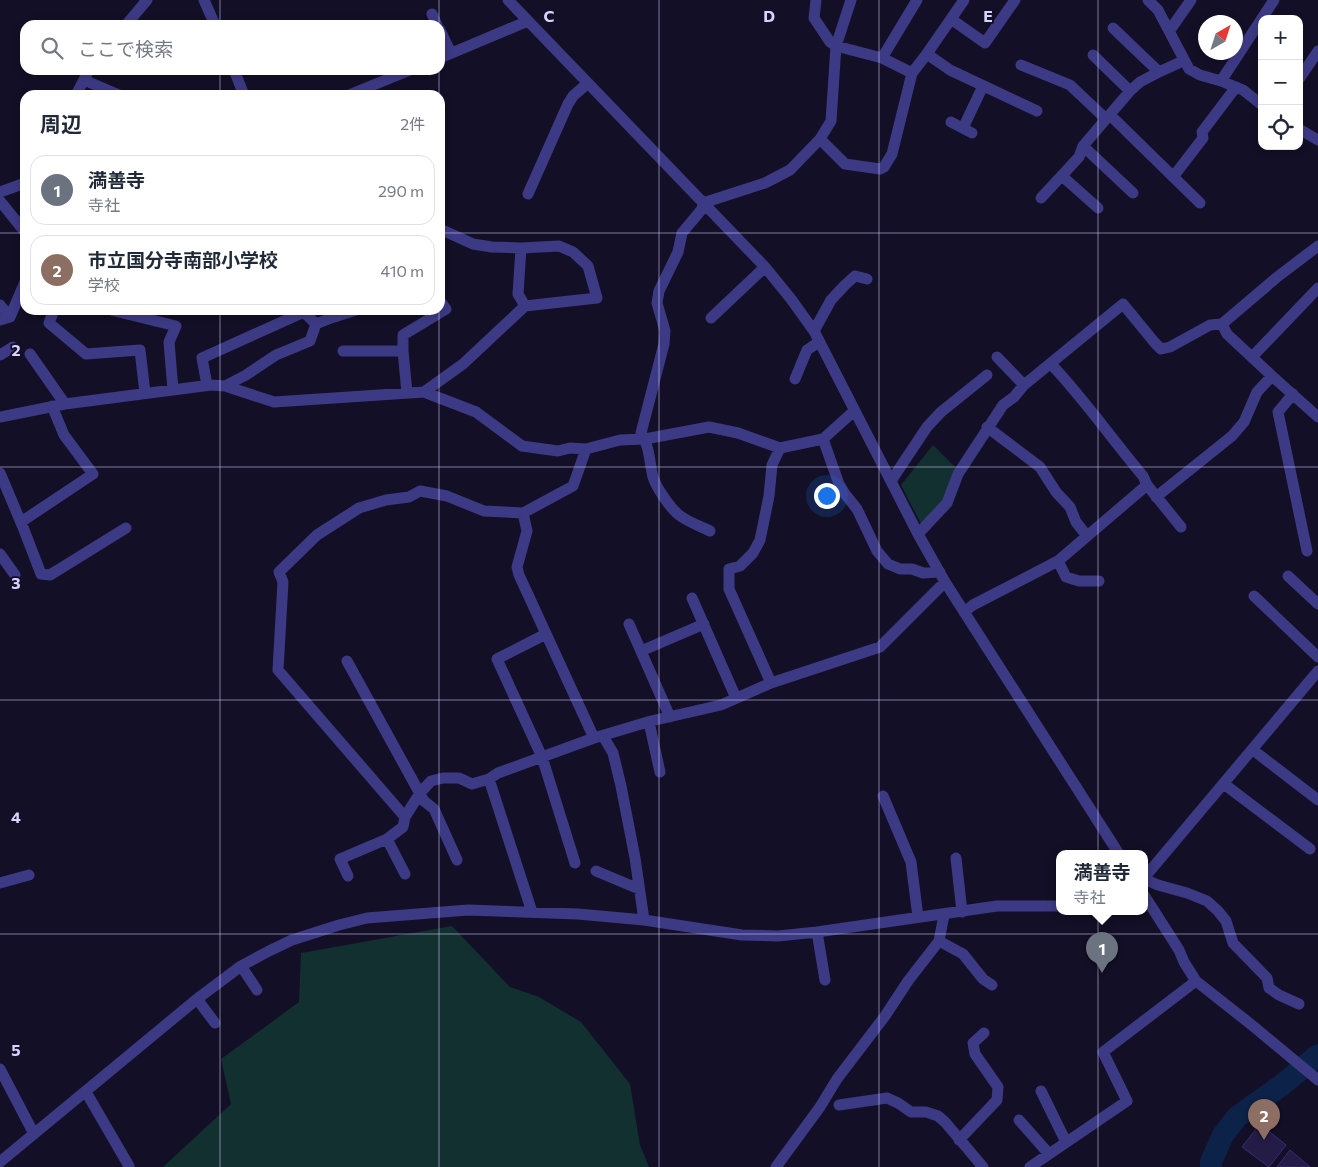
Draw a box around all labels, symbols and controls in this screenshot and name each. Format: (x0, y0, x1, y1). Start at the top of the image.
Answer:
text: C (544, 6, 555, 25)
text: D (763, 6, 775, 25)
text: E (983, 6, 993, 25)
north arrow (1198, 15, 1243, 60)
map controls (1258, 15, 1303, 150)
button: + (1258, 15, 1303, 60)
search box (20, 20, 445, 75)
icon: search (38, 34, 66, 62)
text: ここで検索 (78, 37, 173, 60)
button: − (1258, 60, 1303, 105)
button: locate (1258, 105, 1303, 150)
text: 周辺 (40, 111, 82, 136)
text: 2件 (400, 114, 425, 133)
text: 満善寺 (88, 168, 145, 191)
text: 1 (53, 181, 61, 200)
text: 290 m (378, 181, 424, 200)
text: 寺社 (88, 195, 120, 214)
text: 市立国分寺南部小学校 (88, 248, 278, 271)
text: 2 (52, 261, 62, 280)
text: 410 m (381, 261, 424, 280)
text: 学校 (88, 275, 120, 294)
text: 2 (11, 340, 21, 359)
your location (814, 483, 840, 509)
text: 3 (11, 573, 21, 592)
text: 4 (11, 807, 21, 826)
popup (1056, 850, 1148, 915)
text: 満善寺 (1073, 860, 1131, 883)
text: 寺社 (1073, 887, 1106, 906)
pin: 1 (1086, 932, 1118, 973)
text: 5 (11, 1040, 21, 1059)
pin: 2 (1248, 1099, 1280, 1140)

